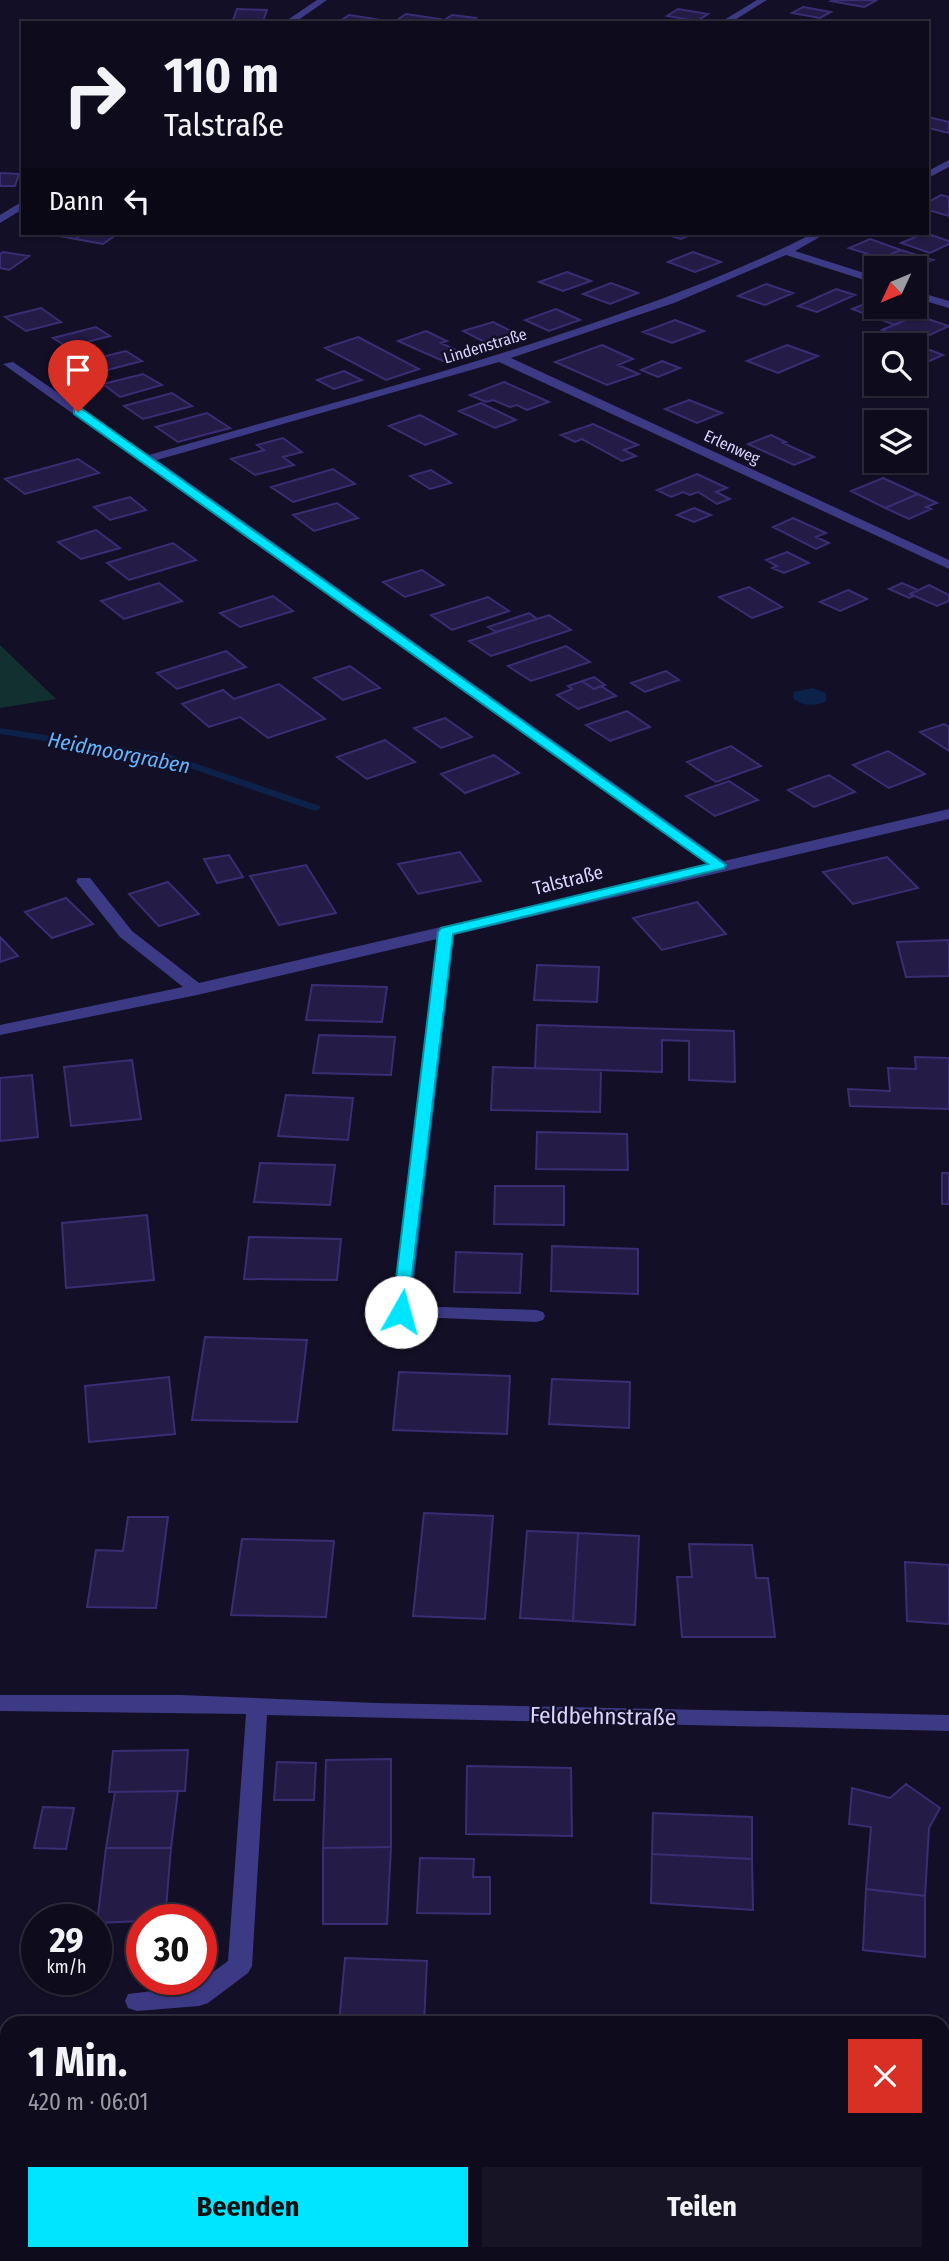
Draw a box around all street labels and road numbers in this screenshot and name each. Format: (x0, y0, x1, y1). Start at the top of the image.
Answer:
street label: Lindenstraße (441, 324, 529, 368)
street label: Erlenweg (701, 426, 763, 468)
street label: Talstraße (531, 860, 605, 900)
street label: Feldbehnstraße (530, 1701, 676, 1731)

